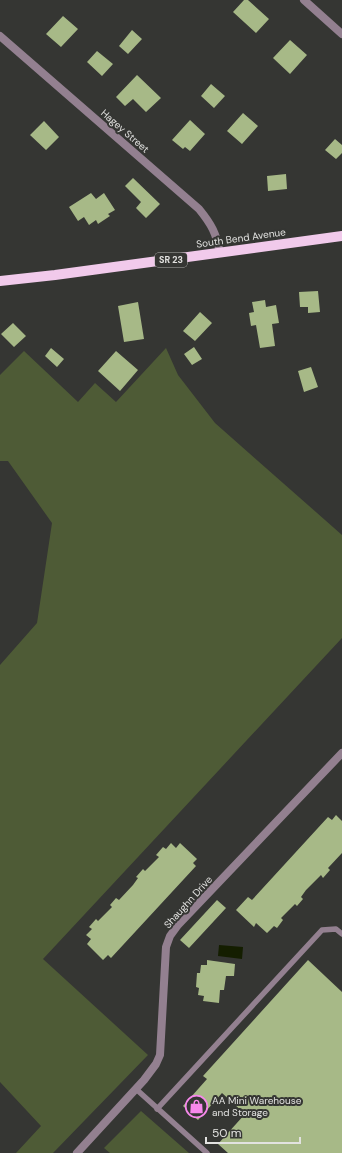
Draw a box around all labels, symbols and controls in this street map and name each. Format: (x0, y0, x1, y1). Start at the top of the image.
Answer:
street label: Hagey Street (98, 107, 152, 156)
street label: South Bend Avenue (195, 225, 287, 251)
road number: SR 23 (155, 253, 187, 267)
street label: Shaughn Drive (161, 873, 215, 931)
shop icon: AA Mini Warehouse and Storage (183, 1093, 209, 1119)
place label: AA Mini Warehouse and Storage (212, 1094, 302, 1119)
scale bar (206, 1119, 300, 1145)
text: 50 m (212, 1125, 241, 1141)

